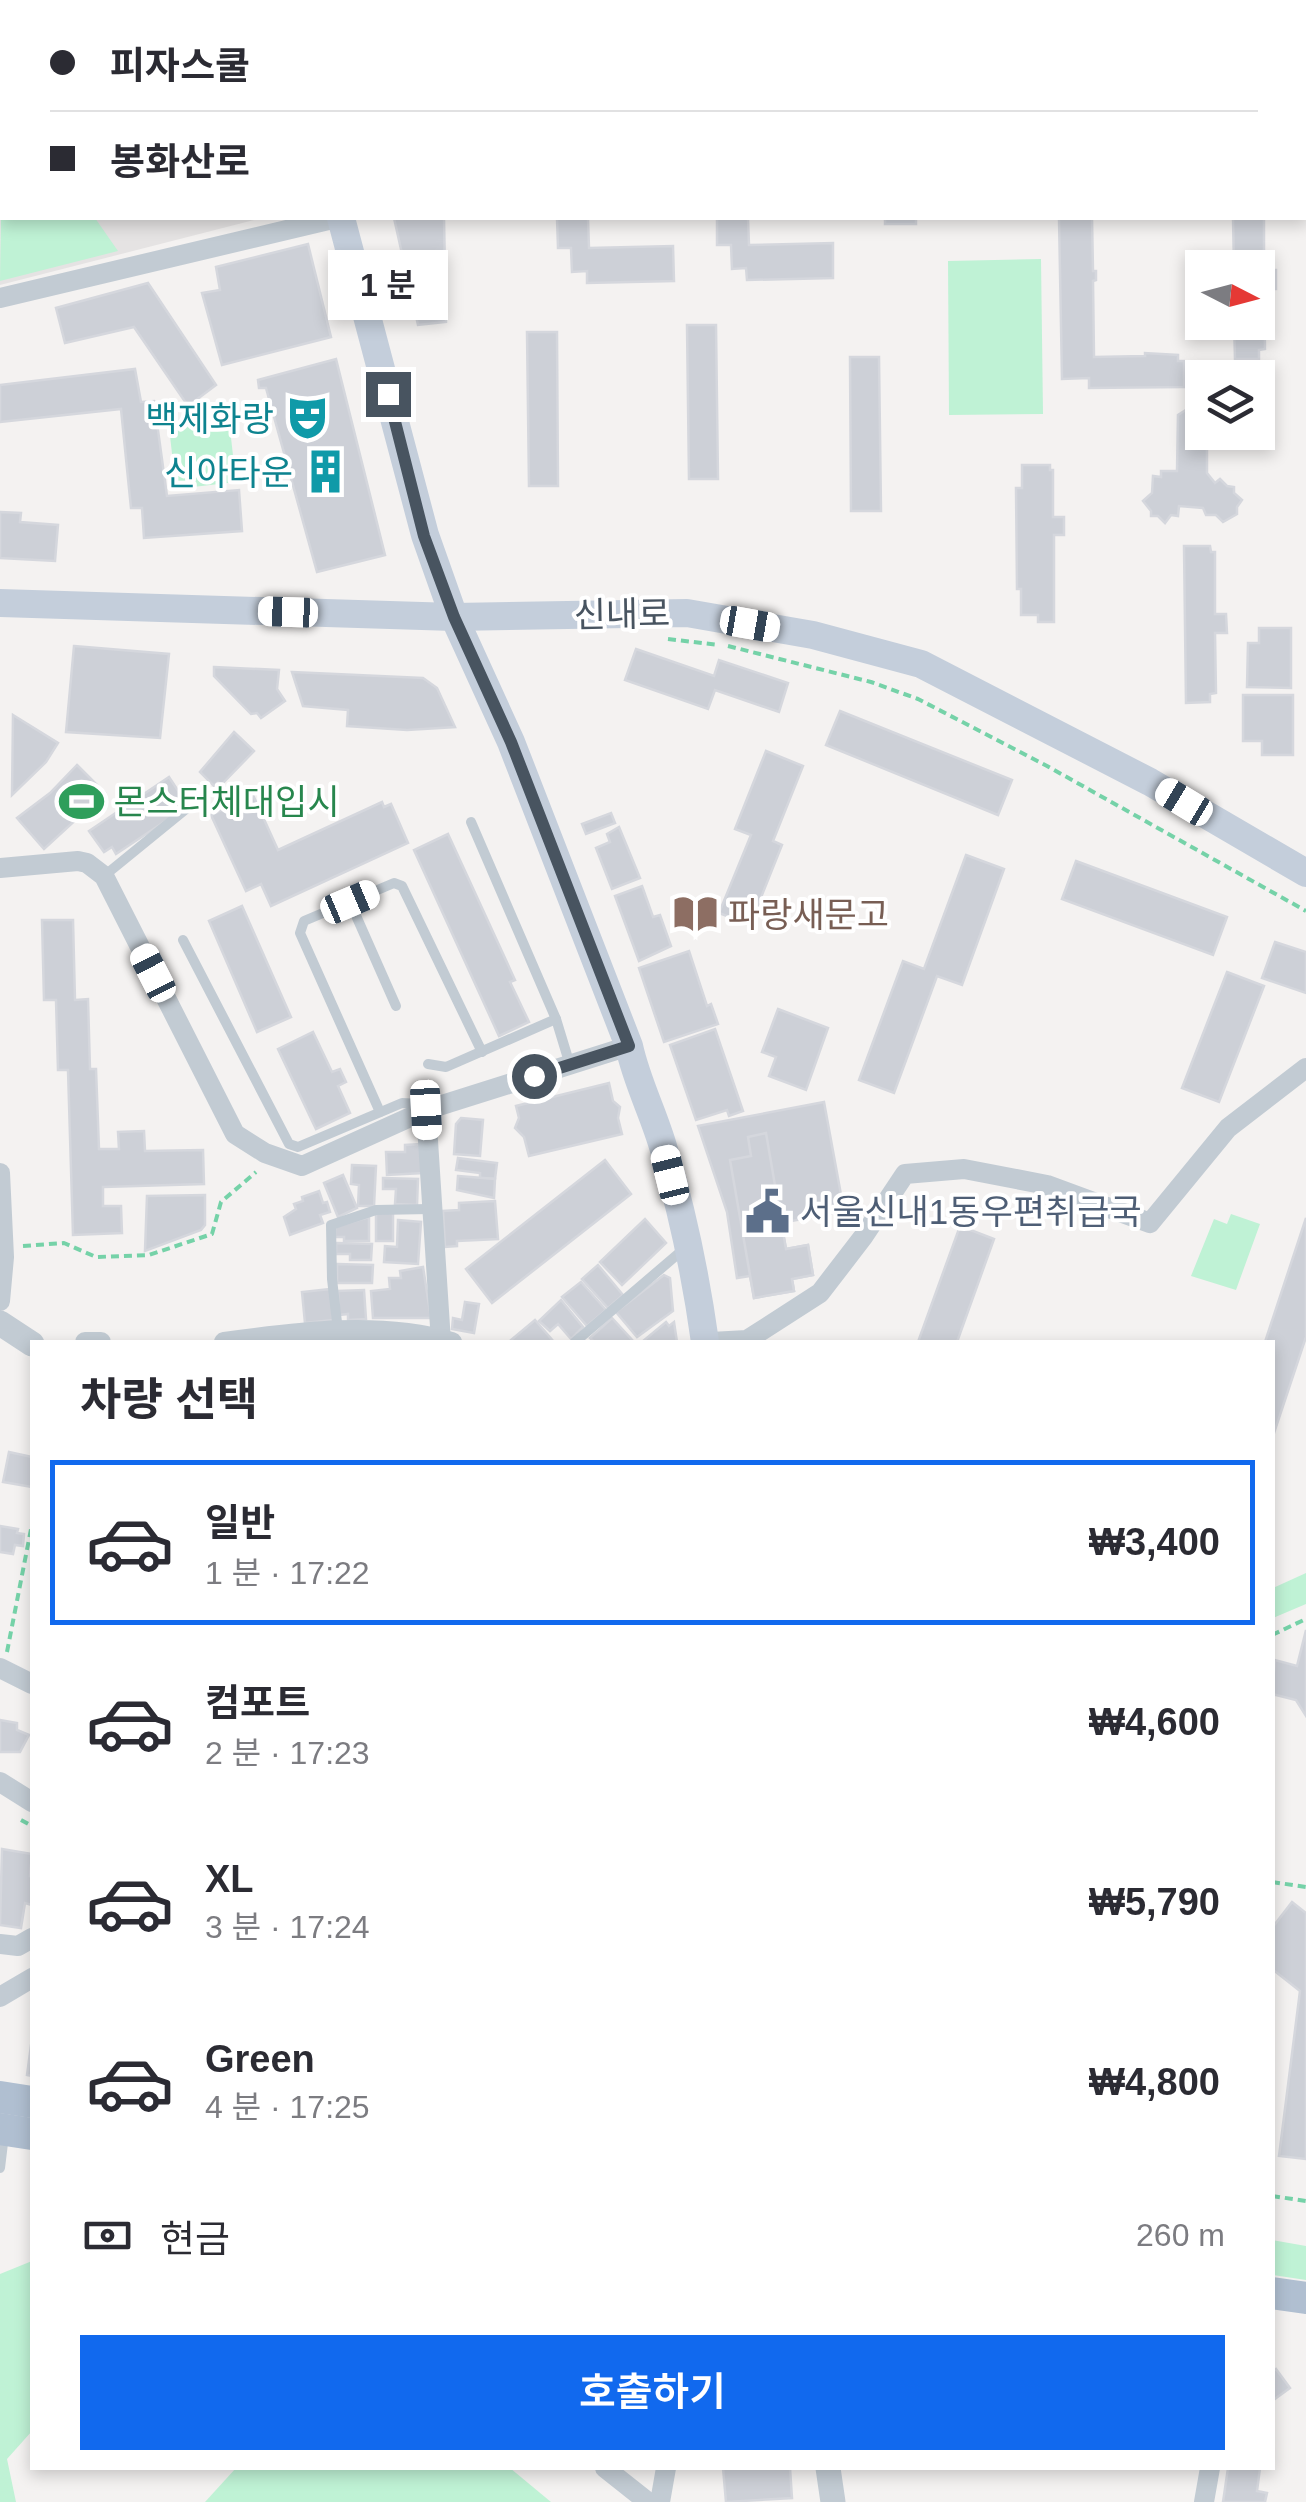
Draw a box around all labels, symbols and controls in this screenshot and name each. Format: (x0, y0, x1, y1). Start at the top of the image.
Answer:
text: 피자스쿨 (110, 45, 250, 87)
text: 봉화산로 (110, 141, 250, 183)
callout: 1 분 (328, 249, 448, 319)
north arrow (1185, 250, 1275, 340)
map controls (1185, 250, 1275, 450)
text: 1 분 (360, 267, 416, 303)
button: layers (1185, 360, 1275, 450)
route end (366, 372, 411, 417)
theatre icon: 백제화랑 (283, 394, 331, 442)
place label: 백제화랑 (145, 399, 274, 438)
building icon: 신아타운 (302, 448, 350, 496)
place label: 신아타운 (164, 453, 293, 492)
street label: 신내로 (573, 594, 671, 634)
car (257, 596, 319, 628)
car (718, 604, 782, 644)
car (1151, 774, 1217, 830)
sports icon: 몬스터체대입시 (57, 777, 105, 825)
place label: 몬스터체대입시 (114, 782, 339, 821)
car (317, 876, 383, 928)
library icon: 파랑새문고 (671, 890, 719, 938)
place label: 파랑새문고 (728, 895, 889, 934)
car (126, 939, 180, 1007)
route start (512, 1054, 557, 1099)
car (409, 1079, 443, 1141)
car (648, 1142, 692, 1208)
public building icon: 서울신내1동우편취급국 (743, 1187, 791, 1235)
place label: 서울신내1동우편취급국 (800, 1192, 1141, 1231)
text: 차량 선택 (80, 1374, 258, 1425)
icon: car (85, 1498, 175, 1588)
text: 일반 (205, 1502, 275, 1544)
text: ₩3,400 (1089, 1521, 1220, 1563)
text: 1 분 · 17:22 (205, 1555, 370, 1591)
icon: car (85, 1678, 175, 1768)
text: 컴포트 (205, 1682, 310, 1724)
text: ₩4,600 (1089, 1701, 1220, 1743)
text: 2 분 · 17:23 (205, 1735, 370, 1771)
icon: car (85, 1858, 175, 1948)
text: XL (205, 1858, 254, 1900)
text: ₩5,790 (1089, 1881, 1220, 1923)
text: 3 분 · 17:24 (205, 1909, 370, 1945)
icon: car (85, 2038, 175, 2128)
text: Green (205, 2038, 315, 2080)
text: ₩4,800 (1089, 2061, 1220, 2103)
text: 4 분 · 17:25 (205, 2089, 370, 2125)
icon: cash (80, 2208, 135, 2263)
text: 260 m (1136, 2217, 1225, 2253)
text: 현금 (160, 2218, 230, 2260)
button: 호출하기 (80, 2335, 1225, 2450)

